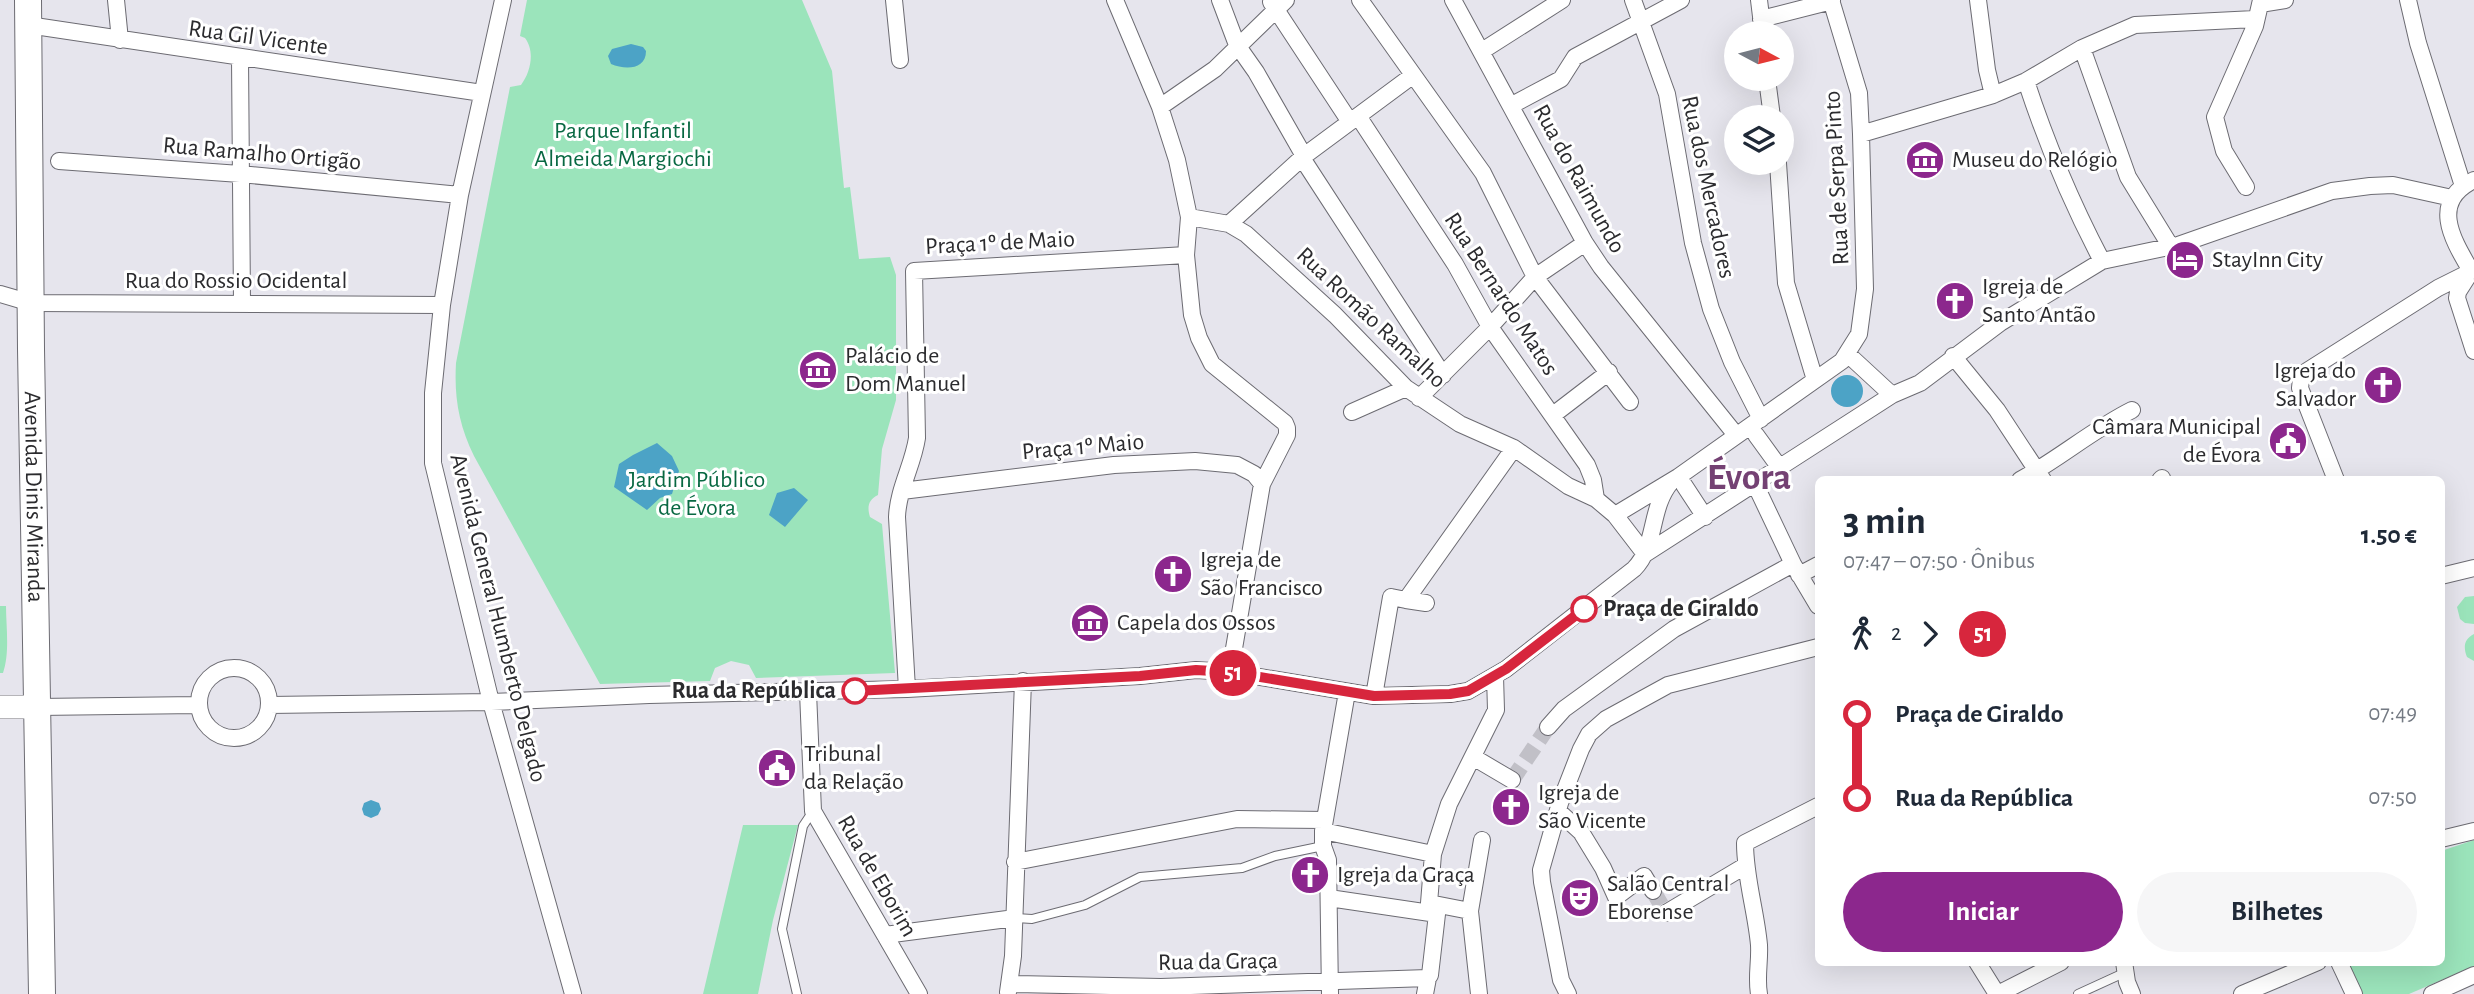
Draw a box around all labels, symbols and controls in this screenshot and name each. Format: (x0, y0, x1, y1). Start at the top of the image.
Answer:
street label: Rua Gil Vicente (187, 16, 329, 60)
north arrow (1724, 21, 1794, 91)
map controls (1724, 21, 1794, 175)
street label: Rua de Serpa Pinto (1820, 90, 1854, 266)
street label: Rua dos Mercadores (1677, 93, 1739, 281)
street label: Rua do Raimundo (1528, 101, 1630, 257)
button: layers (1724, 105, 1794, 175)
park label: Parque Infantil Almeida Margiochi (534, 119, 712, 171)
street label: Rua Ramalho Ortigão (162, 133, 362, 175)
museum icon: Museu do Relógio (1904, 139, 1946, 181)
place label: Museu do Relógio (1952, 148, 2118, 172)
street label: Rua Bernardo Matos (1440, 208, 1562, 380)
street label: Praça 1º de Maio (924, 227, 1076, 259)
hotel icon: StayInn City (2164, 239, 2206, 281)
street label: Rua Romão Ramalho (1292, 243, 1450, 393)
place label: StayInn City (2212, 248, 2323, 272)
street label: Rua do Rossio Ocidental (125, 269, 347, 293)
place label: Igreja de Santo Antão (1982, 275, 2096, 327)
church icon: Igreja de Santo Antão (1934, 280, 1976, 322)
place label: Palácio de Dom Manuel (845, 344, 966, 396)
museum icon: Palácio de Dom Manuel (797, 349, 839, 391)
place label: Igreja do Salvador (2274, 359, 2356, 411)
church icon: Igreja do Salvador (2362, 364, 2404, 406)
street label: Avenida Dinis Miranda (20, 391, 47, 603)
place label: Câmara Municipal de Évora (2092, 415, 2261, 467)
public building icon: Câmara Municipal de Évora (2267, 420, 2309, 462)
street label: Praça 1º Maio (1021, 430, 1145, 464)
street label: Avenida General Humberto Delgado (446, 451, 550, 785)
district label: Évora (1707, 455, 1791, 497)
park label: Jardim Público de Évora (629, 468, 765, 520)
text: 3 min (1843, 503, 1926, 541)
text: 1.50 € (2361, 522, 2417, 548)
place label: Igreja de São Francisco (1200, 548, 1323, 600)
text: 07:47 – 07:50 · Ônibus (1843, 550, 2035, 573)
church icon: Igreja de São Francisco (1152, 553, 1194, 595)
marker: Praça de Giraldo (1571, 596, 1597, 622)
place label: Praça de Giraldo (1603, 597, 1759, 621)
museum icon: Capela dos Ossos (1069, 602, 1111, 644)
place label: Capela dos Ossos (1117, 611, 1276, 635)
icon: walk (1843, 615, 1881, 653)
icon: forward (1911, 615, 1949, 653)
text: 2 (1891, 622, 1901, 645)
text: 51 (1973, 622, 1992, 646)
line badge: 51 (1202, 650, 1264, 696)
text: 51 (1223, 661, 1243, 685)
marker: Rua da República (842, 678, 868, 704)
place label: Rua da República (671, 679, 836, 703)
text: Praça de Giraldo (1895, 701, 2064, 727)
text: 07:49 (2368, 702, 2417, 725)
place label: Tribunal da Relação (804, 742, 904, 794)
public building icon: Tribunal da Relação (756, 747, 798, 789)
place label: Igreja de São Vicente (1538, 781, 1646, 833)
text: Rua da República (1895, 785, 2073, 811)
church icon: Igreja de São Vicente (1490, 786, 1532, 828)
text: 07:50 (2368, 786, 2417, 809)
street label: Rua de Eborim (833, 811, 921, 941)
church icon: Igreja da Graça (1289, 854, 1331, 896)
place label: Igreja da Graça (1337, 863, 1475, 887)
place label: Salão Central Eborense (1607, 872, 1729, 924)
button: Iniciar (1843, 872, 2123, 952)
button: Bilhetes (2137, 872, 2417, 952)
theatre icon: Salão Central Eborense (1559, 877, 1601, 919)
street label: Rua da Graça (1158, 949, 1278, 975)

